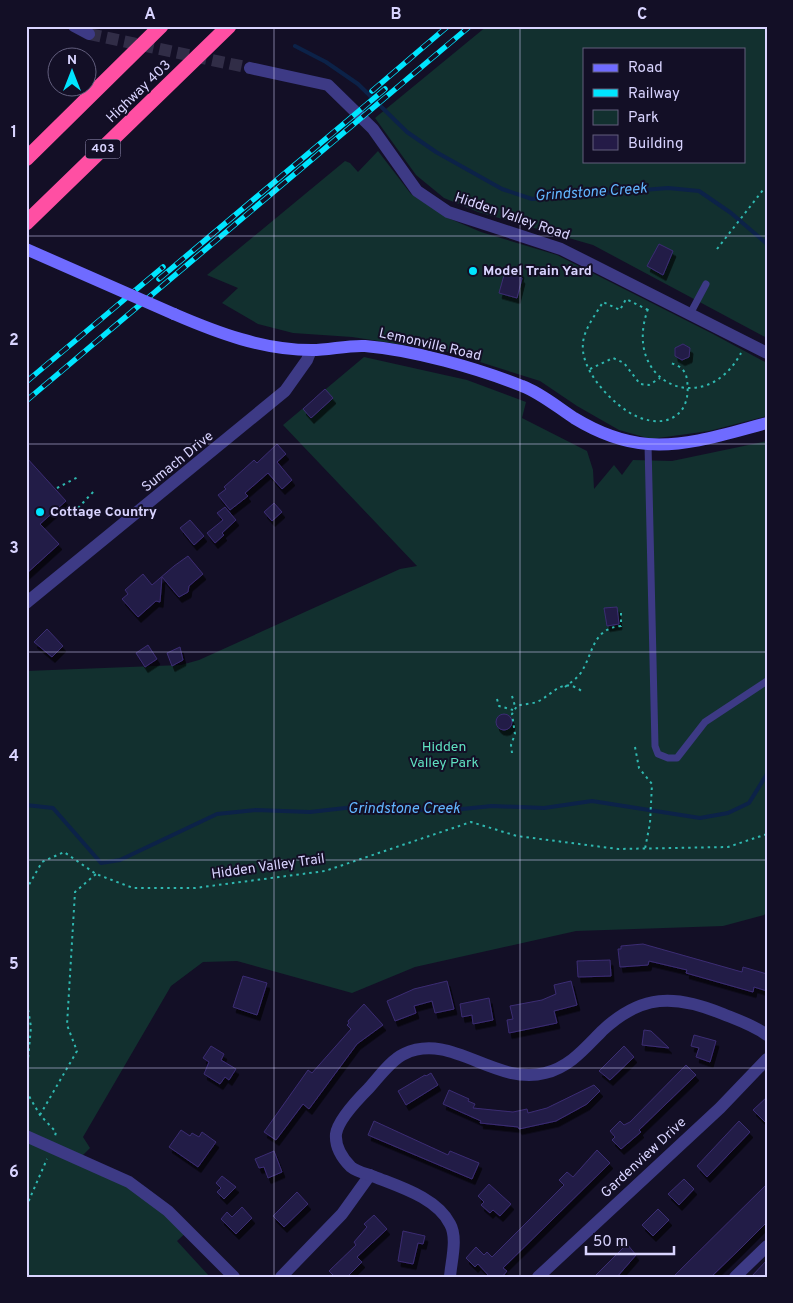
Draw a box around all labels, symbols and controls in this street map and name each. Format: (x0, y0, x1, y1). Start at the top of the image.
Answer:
text: A (144, 5, 156, 25)
text: B (390, 5, 402, 25)
text: C (637, 5, 647, 25)
north arrow (48, 48, 98, 98)
legend (583, 48, 746, 162)
text: N (67, 52, 77, 69)
street label: Highway 403 (103, 57, 175, 127)
text: Road (628, 59, 663, 78)
text: Railway (628, 85, 680, 104)
text: Park (628, 109, 659, 128)
text: 1 (11, 123, 17, 143)
text: Building (628, 135, 683, 154)
road number: 403 (86, 140, 120, 158)
water label: Grindstone Creek (534, 180, 648, 206)
street label: Hidden Valley Road (452, 189, 572, 245)
place label: Model Train Yard (483, 263, 592, 280)
marker: Model Train Yard (467, 265, 479, 277)
street label: Lemonville Road (377, 325, 483, 365)
text: 2 (9, 331, 19, 351)
street label: Sumach Drive (139, 428, 217, 496)
place label: Cottage Country (50, 504, 157, 521)
marker: Cottage Country (34, 506, 46, 518)
text: 3 (9, 539, 19, 559)
park label: Hidden Valley Park (409, 739, 479, 772)
text: 4 (9, 747, 19, 767)
water label: Grindstone Creek (348, 800, 461, 819)
street label: Hidden Valley Trail (210, 851, 326, 883)
text: 5 (9, 955, 19, 975)
street label: Gardenview Drive (598, 1114, 690, 1202)
text: 6 (9, 1163, 19, 1183)
scale bar (586, 1223, 673, 1255)
text: 50 m (593, 1233, 628, 1252)

